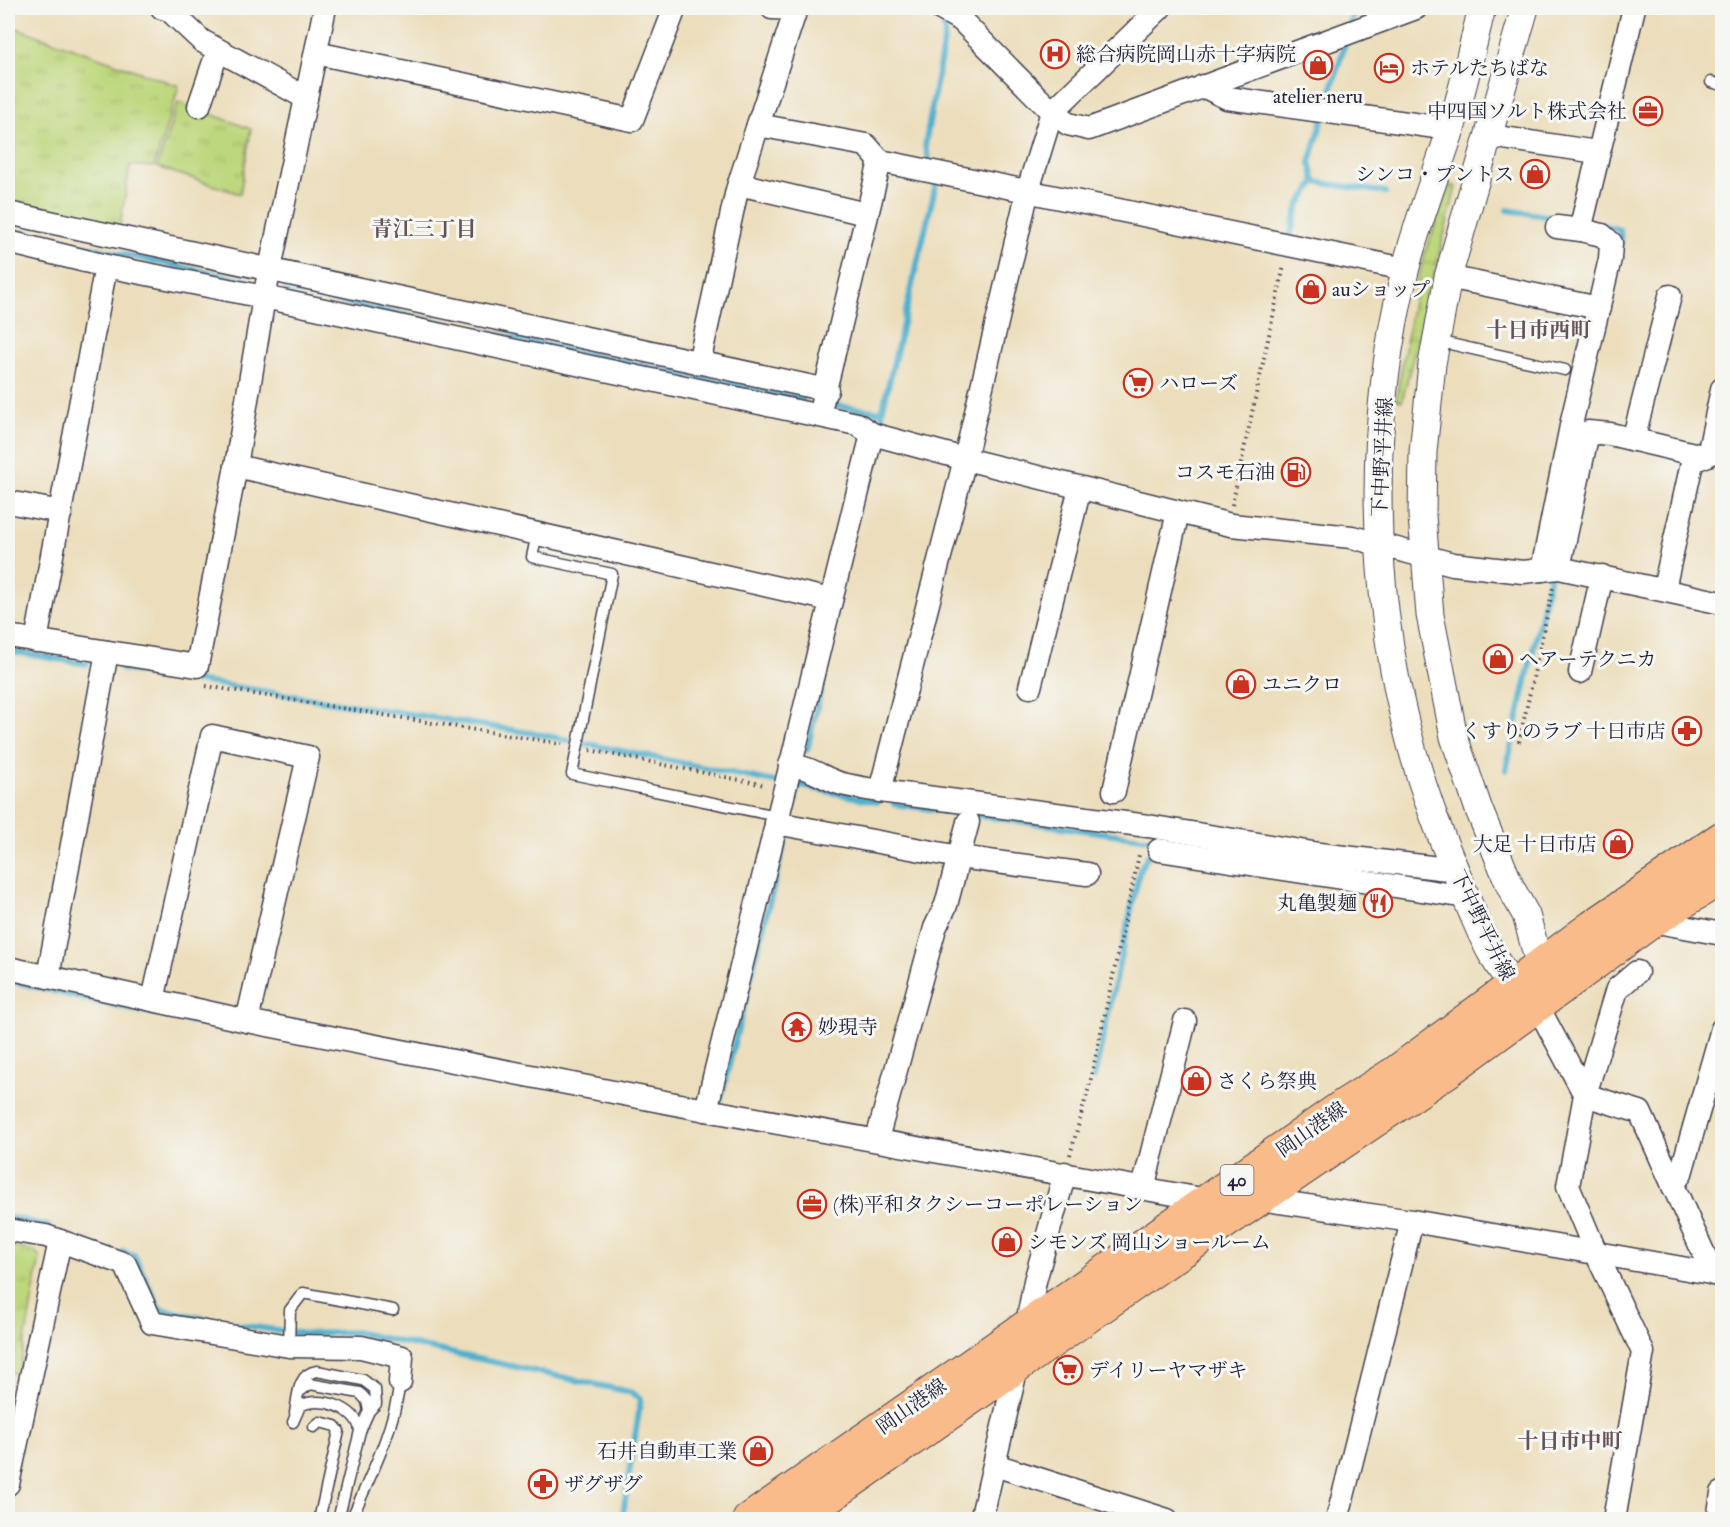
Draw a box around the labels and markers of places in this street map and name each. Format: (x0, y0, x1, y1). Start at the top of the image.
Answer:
hospital icon: 総合病院岡山赤十字病院 (1039, 38, 1071, 70)
place label: 総合病院岡山赤十字病院 (1076, 42, 1296, 67)
shop icon: atelier neru (1302, 49, 1334, 81)
hotel icon: ホテルたちばな (1373, 52, 1405, 84)
place label: ホテルたちばな (1410, 56, 1549, 81)
place label: atelier neru (1273, 84, 1363, 109)
office icon: 中四国ソルト株式会社 (1632, 95, 1664, 127)
place label: 中四国ソルト株式会社 (1427, 99, 1627, 124)
shop icon: シンコ・プントス (1519, 158, 1551, 190)
place label: シンコ・プントス (1356, 162, 1514, 187)
shop icon: auショップ (1295, 273, 1327, 305)
place label: auショップ (1332, 277, 1430, 302)
supermarket icon: ハローズ (1122, 367, 1154, 399)
place label: ハローズ (1159, 371, 1238, 396)
fuel station icon: コスモ石油 (1280, 456, 1312, 488)
place label: コスモ石油 (1175, 460, 1275, 485)
shop icon: ヘアーテクニカ (1482, 643, 1514, 675)
place label: ヘアーテクニカ (1519, 647, 1657, 672)
shop icon: ユニクロ (1225, 668, 1257, 700)
place label: ユニクロ (1262, 672, 1342, 697)
pharmacy icon: くすりのラブ 十日市店 (1671, 715, 1703, 747)
place label: くすりのラブ 十日市店 (1462, 719, 1666, 744)
shop icon: 大足 十日市店 (1602, 828, 1634, 860)
place label: 大足 十日市店 (1473, 832, 1597, 857)
restaurant icon: 丸亀製麺 (1362, 887, 1394, 919)
place label: 丸亀製麺 (1277, 891, 1357, 916)
temple icon: 妙現寺 (781, 1011, 813, 1043)
place label: 妙現寺 (818, 1015, 878, 1040)
shop icon: さくら祭典 (1180, 1065, 1212, 1097)
place label: さくら祭典 (1217, 1069, 1317, 1094)
office icon: (株)平和タクシーコーポレーション (796, 1188, 828, 1220)
place label: (株)平和タクシーコーポレーション (833, 1192, 1143, 1217)
shop icon: シモンズ 岡山ショールーム (991, 1226, 1023, 1258)
place label: シモンズ 岡山ショールーム (1028, 1230, 1271, 1255)
supermarket icon: デイリーヤマザキ (1052, 1354, 1084, 1386)
place label: デイリーヤマザキ (1089, 1358, 1248, 1383)
shop icon: 石井自動車工業 (742, 1435, 774, 1467)
place label: 石井自動車工業 (597, 1439, 737, 1464)
pharmacy icon: ザグザグ (527, 1468, 559, 1500)
place label: ザグザグ (564, 1472, 642, 1497)

